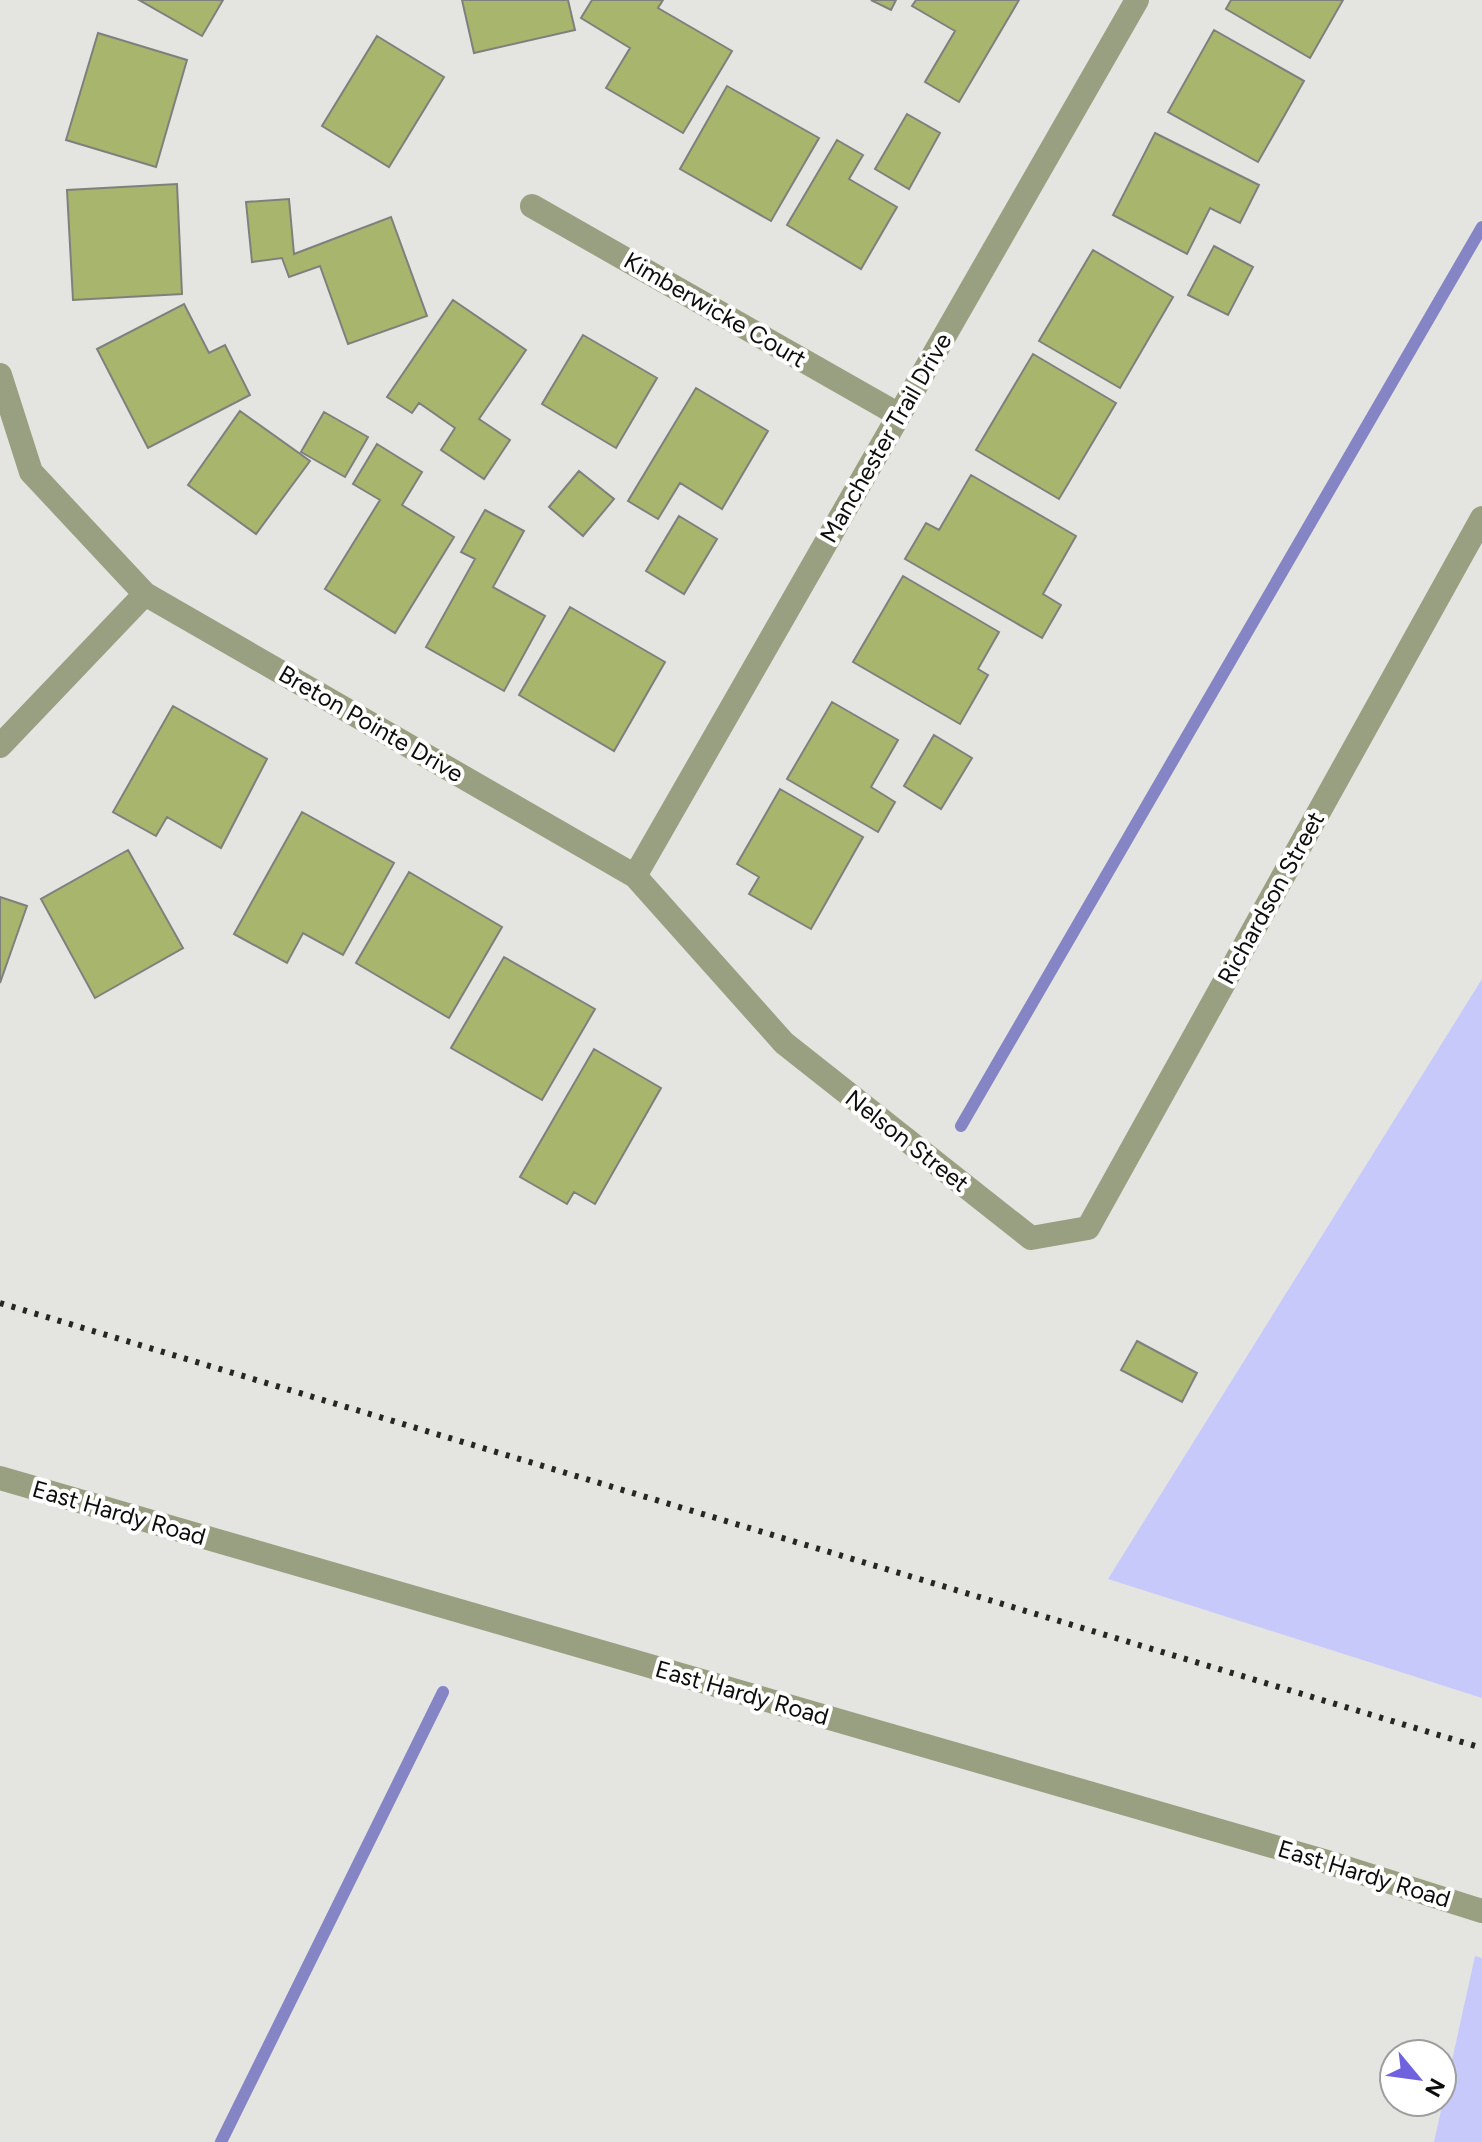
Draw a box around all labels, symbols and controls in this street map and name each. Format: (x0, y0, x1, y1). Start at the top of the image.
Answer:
street label: Kimberwicke Court (619, 246, 811, 373)
street label: Manchester Trail Drive (814, 328, 958, 548)
street label: Breton Pointe Drive (274, 659, 469, 788)
street label: Richardson Street (1211, 806, 1330, 989)
street label: Nelson Street (840, 1083, 975, 1198)
street label: East Hardy Road (29, 1474, 209, 1551)
street label: East Hardy Road (652, 1654, 832, 1731)
street label: East Hardy Road (1274, 1834, 1454, 1914)
north arrow (1378, 2038, 1458, 2118)
text: N (1419, 2073, 1451, 2101)

